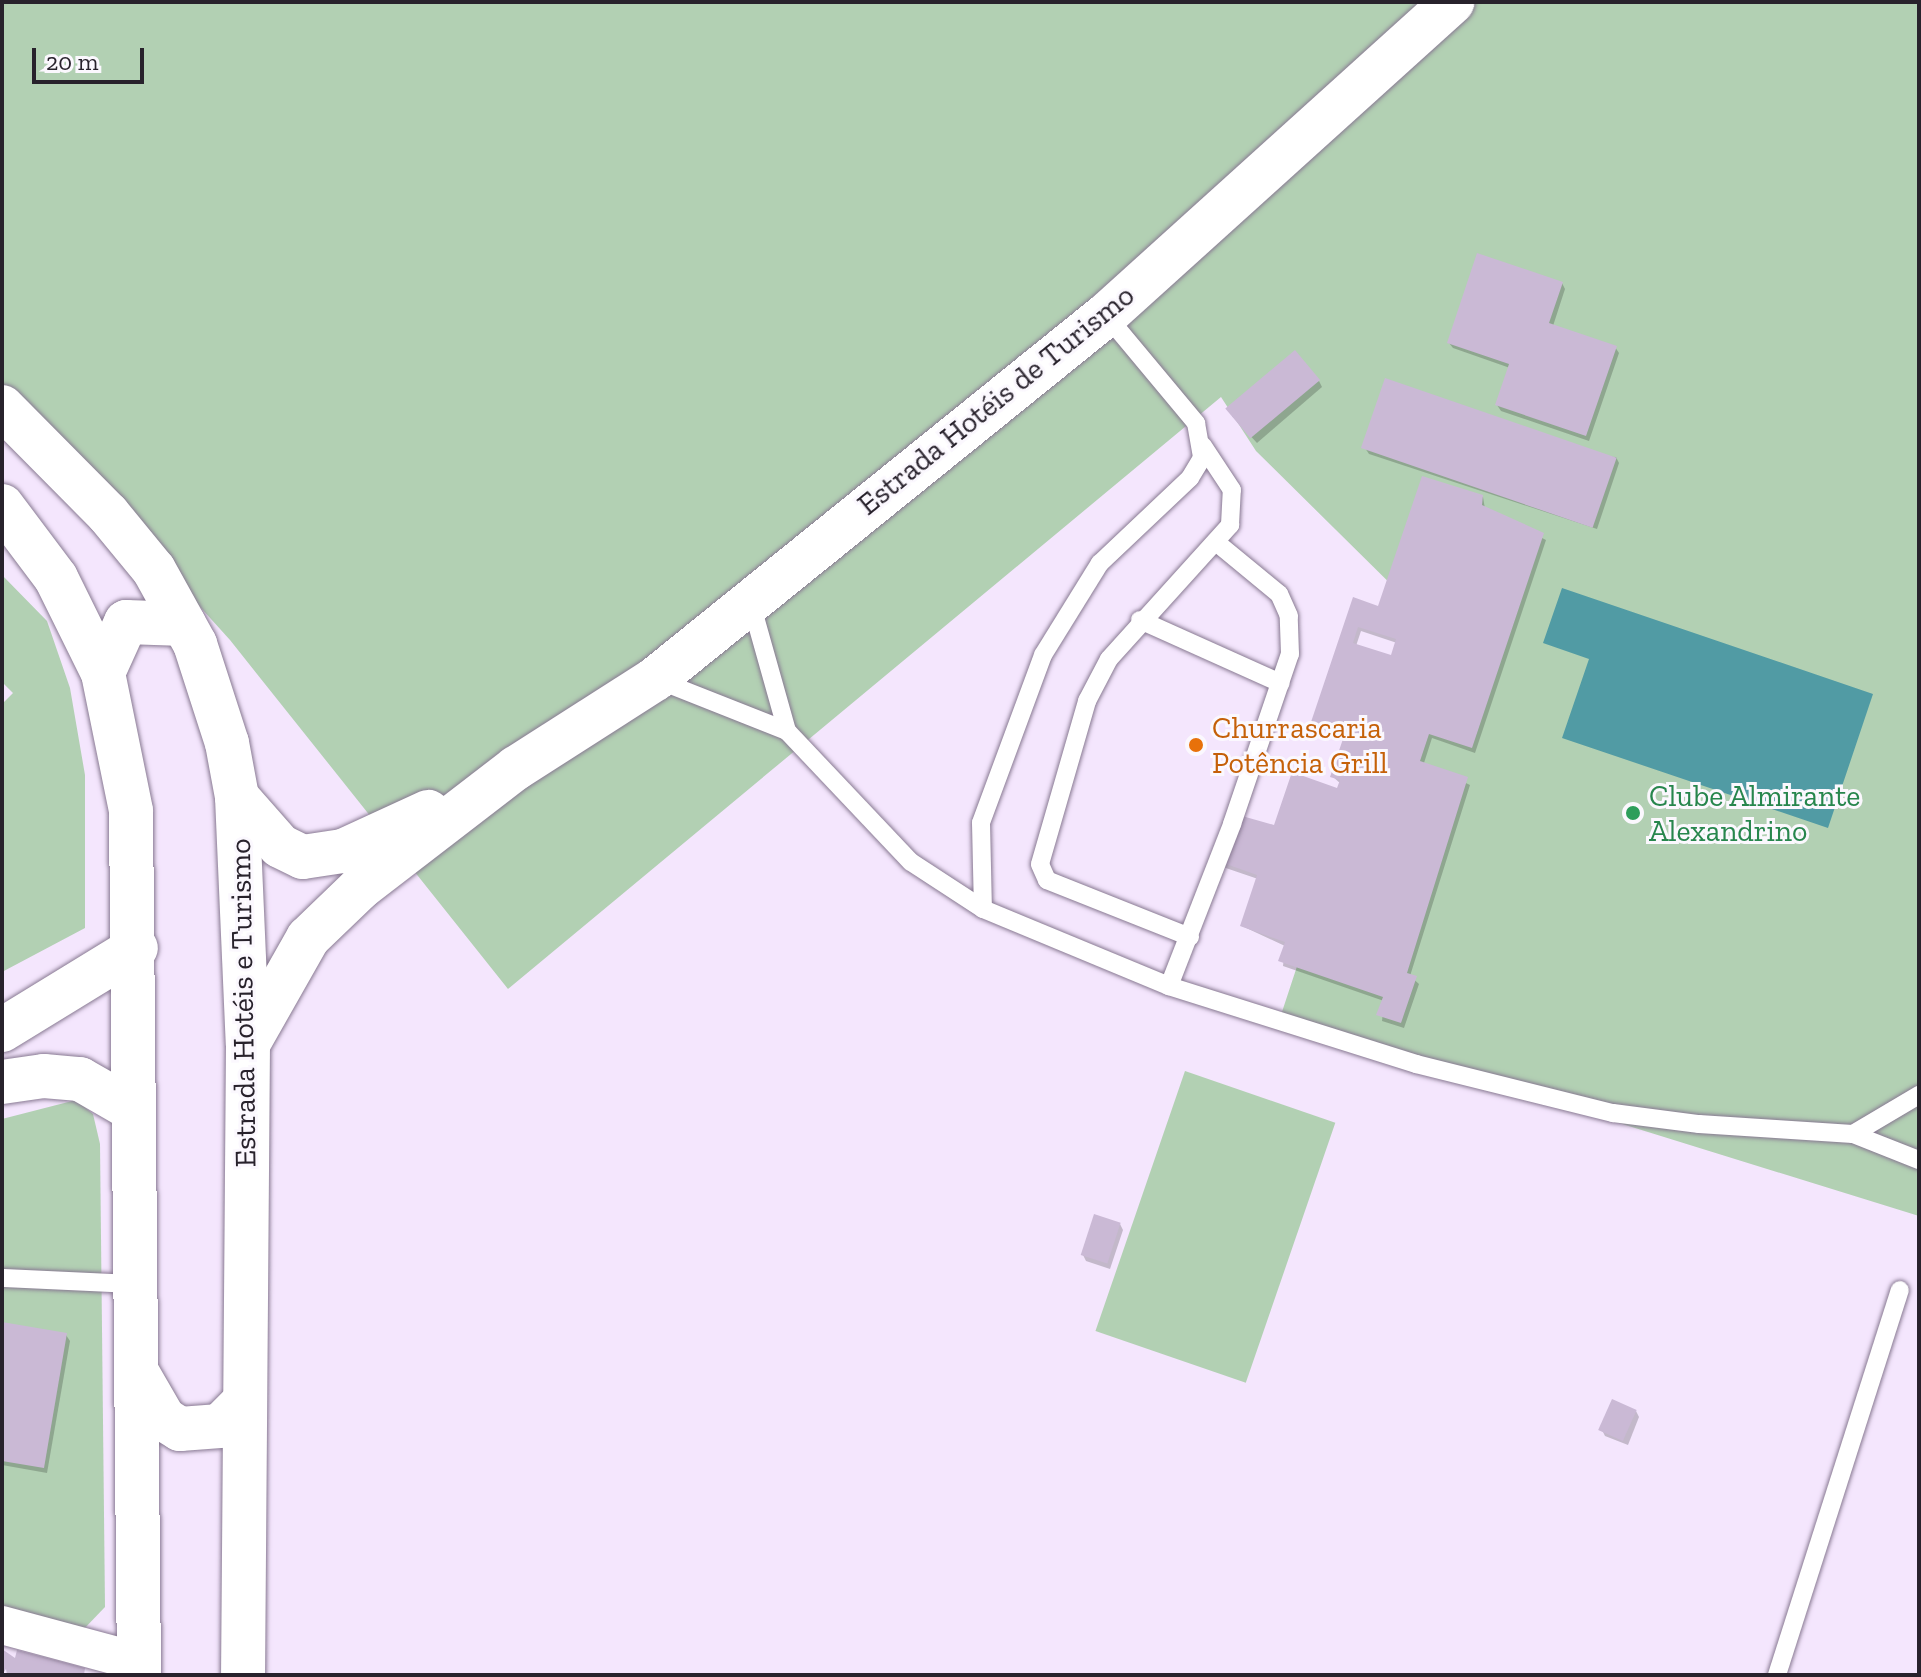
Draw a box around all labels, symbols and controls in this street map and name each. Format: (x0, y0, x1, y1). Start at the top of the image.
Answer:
scale bar (36, 32, 148, 82)
text: 20 m (46, 47, 98, 76)
street label: Estrada Hotéis de Turismo (850, 277, 1142, 523)
place label: Churrascaria Potência Grill (1212, 710, 1388, 780)
marker: Churrascaria Potência Grill (1187, 736, 1205, 754)
place label: Clube Almirante Alexandrino (1649, 778, 1861, 848)
marker: Clube Almirante Alexandrino (1624, 804, 1642, 822)
street label: Estrada Hotéis e Turismo (222, 838, 264, 1168)

